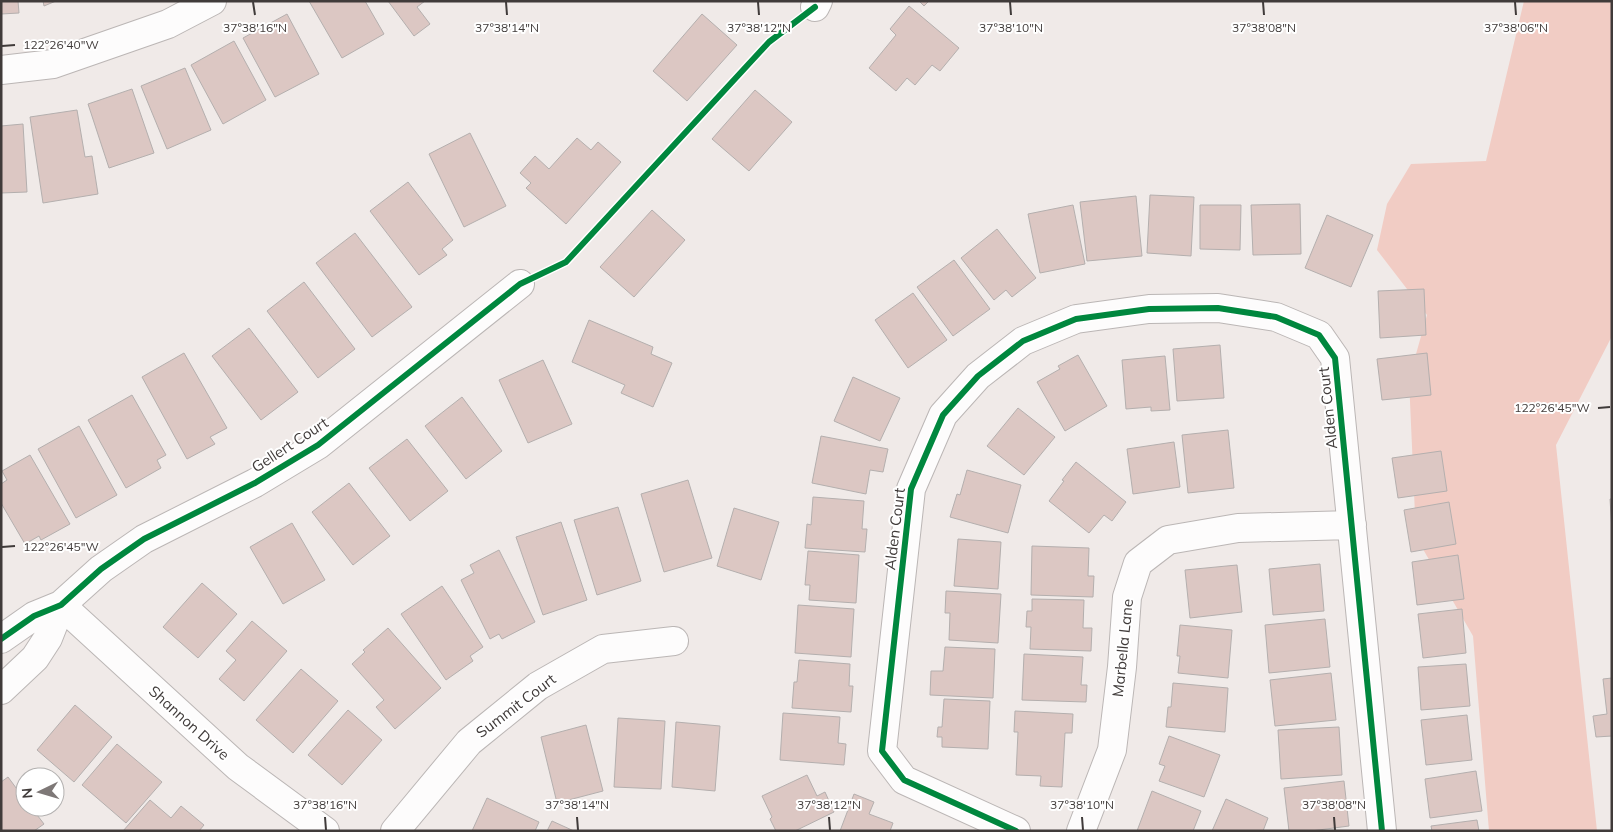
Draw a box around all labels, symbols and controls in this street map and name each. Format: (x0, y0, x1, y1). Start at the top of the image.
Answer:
text: 37°38'16"N (223, 20, 287, 35)
text: 37°38'14"N (475, 20, 539, 35)
text: 37°38'12"N (727, 20, 791, 35)
text: 37°38'10"N (979, 20, 1043, 35)
text: 37°38'08"N (1232, 20, 1296, 35)
text: 37°38'06"N (1484, 20, 1548, 35)
text: 122°26'40"W (23, 37, 99, 52)
street label: Alden Court (1314, 366, 1341, 450)
text: 122°26'45"W (1514, 400, 1590, 415)
street label: Gellert Court (248, 413, 332, 476)
street label: Alden Court (880, 487, 909, 571)
text: 122°26'45"W (23, 539, 99, 554)
street label: Marbella Lane (1108, 598, 1137, 698)
street label: Summit Court (472, 669, 559, 742)
street label: Shannon Drive (145, 681, 234, 764)
north arrow (15, 767, 65, 817)
text: N (18, 787, 36, 799)
text: 37°38'16"N (293, 797, 357, 812)
text: 37°38'14"N (545, 797, 609, 812)
text: 37°38'12"N (797, 797, 861, 812)
text: 37°38'10"N (1050, 797, 1114, 812)
text: 37°38'08"N (1302, 797, 1366, 812)

